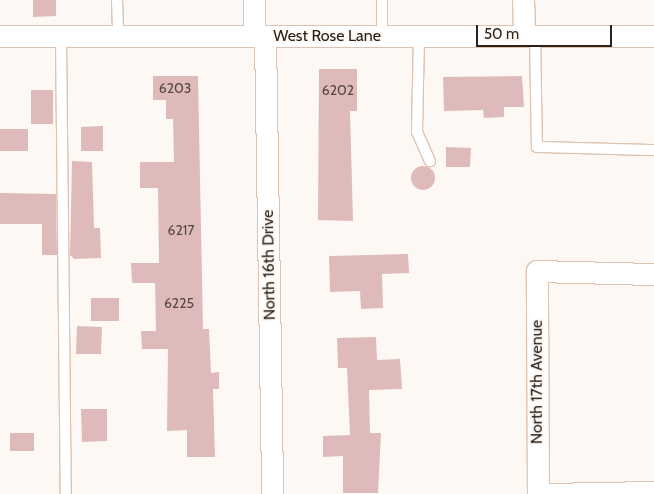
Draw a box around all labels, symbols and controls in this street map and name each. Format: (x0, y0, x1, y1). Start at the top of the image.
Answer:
scale bar (479, 15, 615, 47)
text: 50 m (484, 25, 519, 43)
street label: West Rose Lane (273, 26, 381, 46)
house number: 6203 (159, 80, 191, 96)
house number: 6202 (322, 82, 354, 98)
street label: North 16th Drive (258, 210, 280, 320)
house number: 6217 (168, 222, 194, 238)
house number: 6225 (164, 295, 194, 311)
street label: North 17th Avenue (527, 320, 547, 444)

